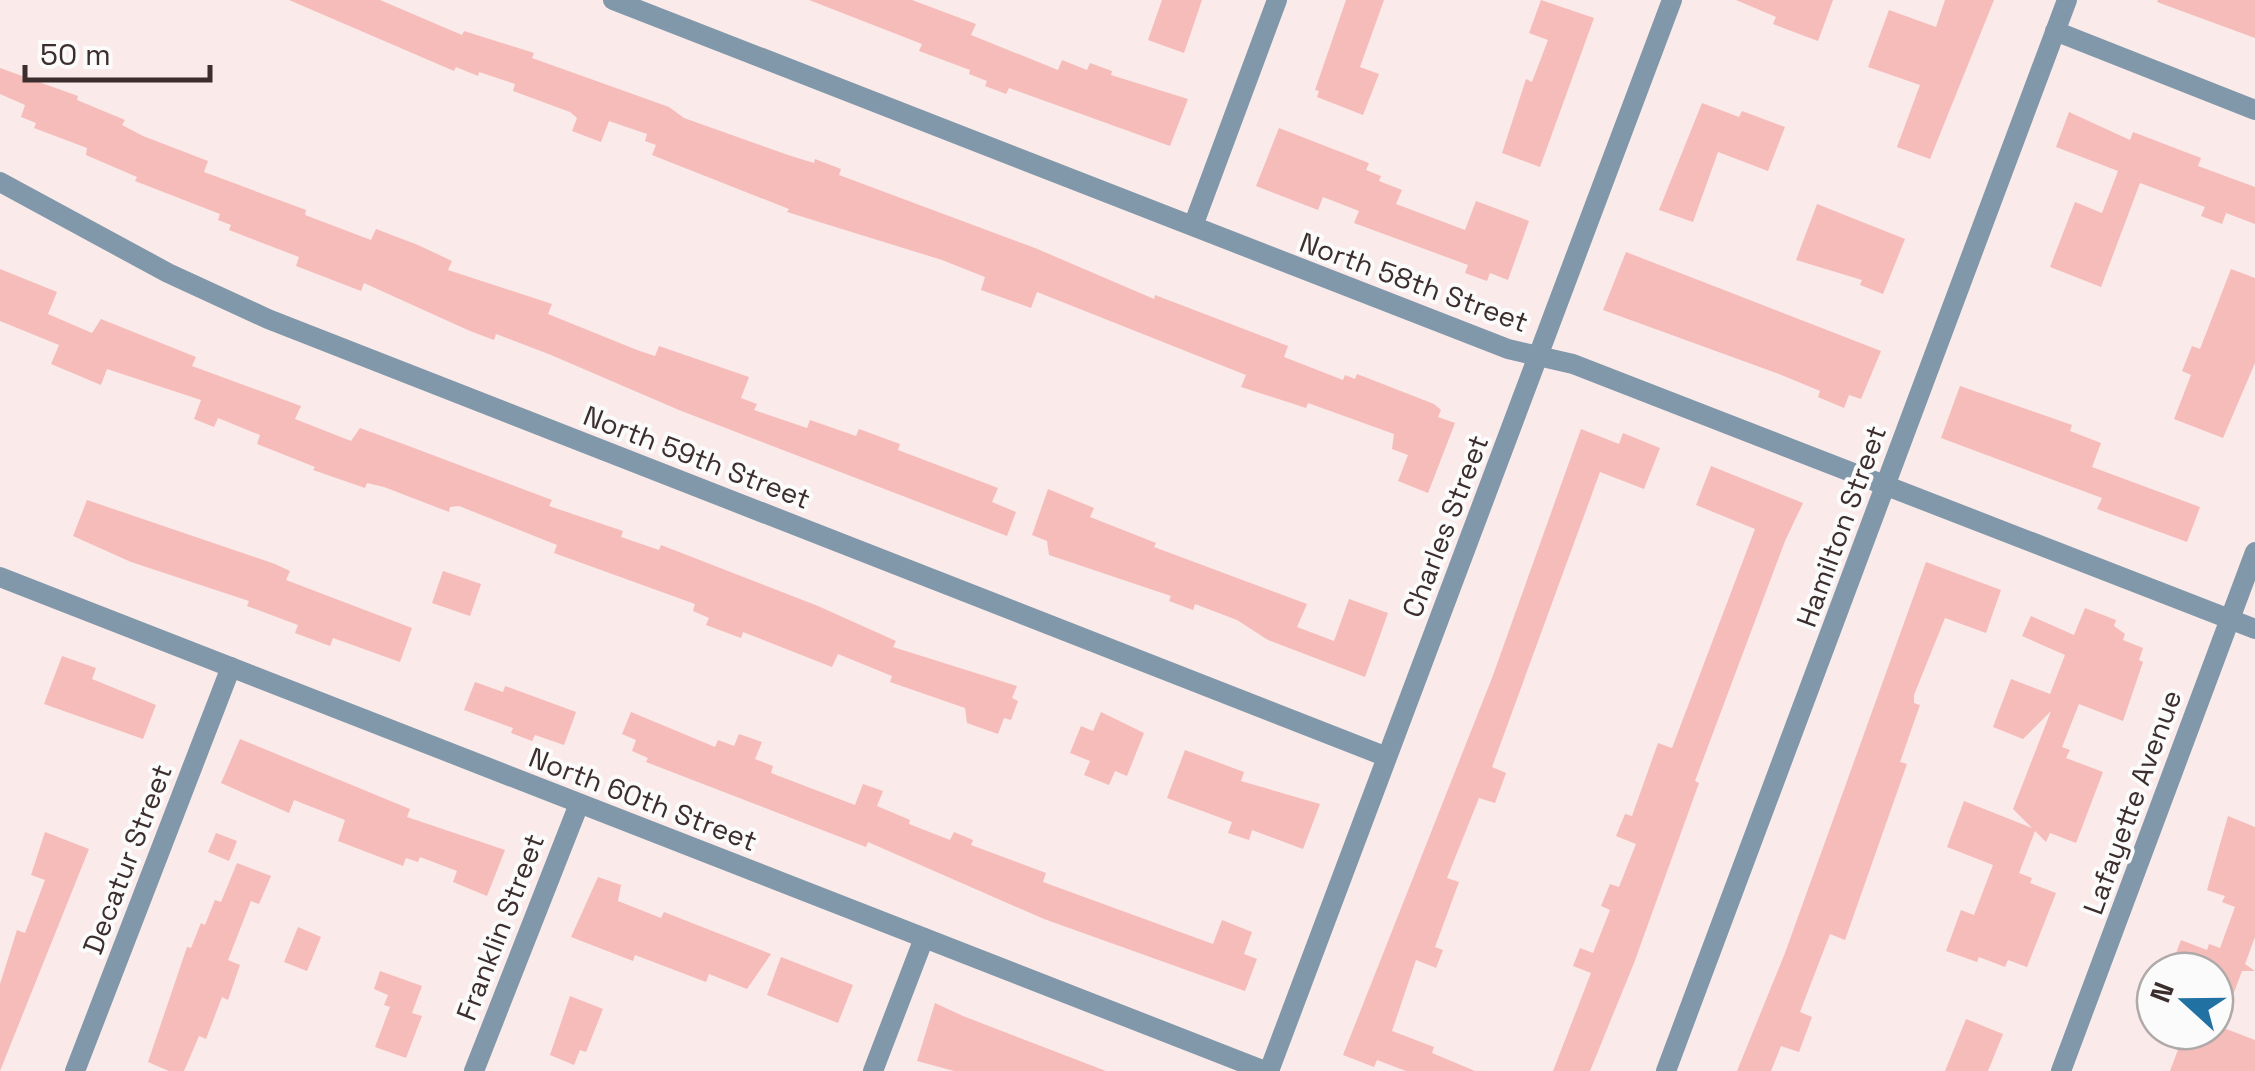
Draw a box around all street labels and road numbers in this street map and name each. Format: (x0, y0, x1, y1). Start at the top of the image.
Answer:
street label: North 58th Street (1295, 224, 1533, 340)
street label: North 59th Street (578, 397, 816, 517)
street label: Hamilton Street (1788, 420, 1894, 632)
street label: Charles Street (1394, 430, 1496, 622)
street label: Lafayette Avenue (2075, 685, 2189, 919)
street label: North 60th Street (524, 739, 762, 859)
street label: Decatur Street (74, 759, 180, 959)
street label: Franklin Street (448, 829, 552, 1025)

